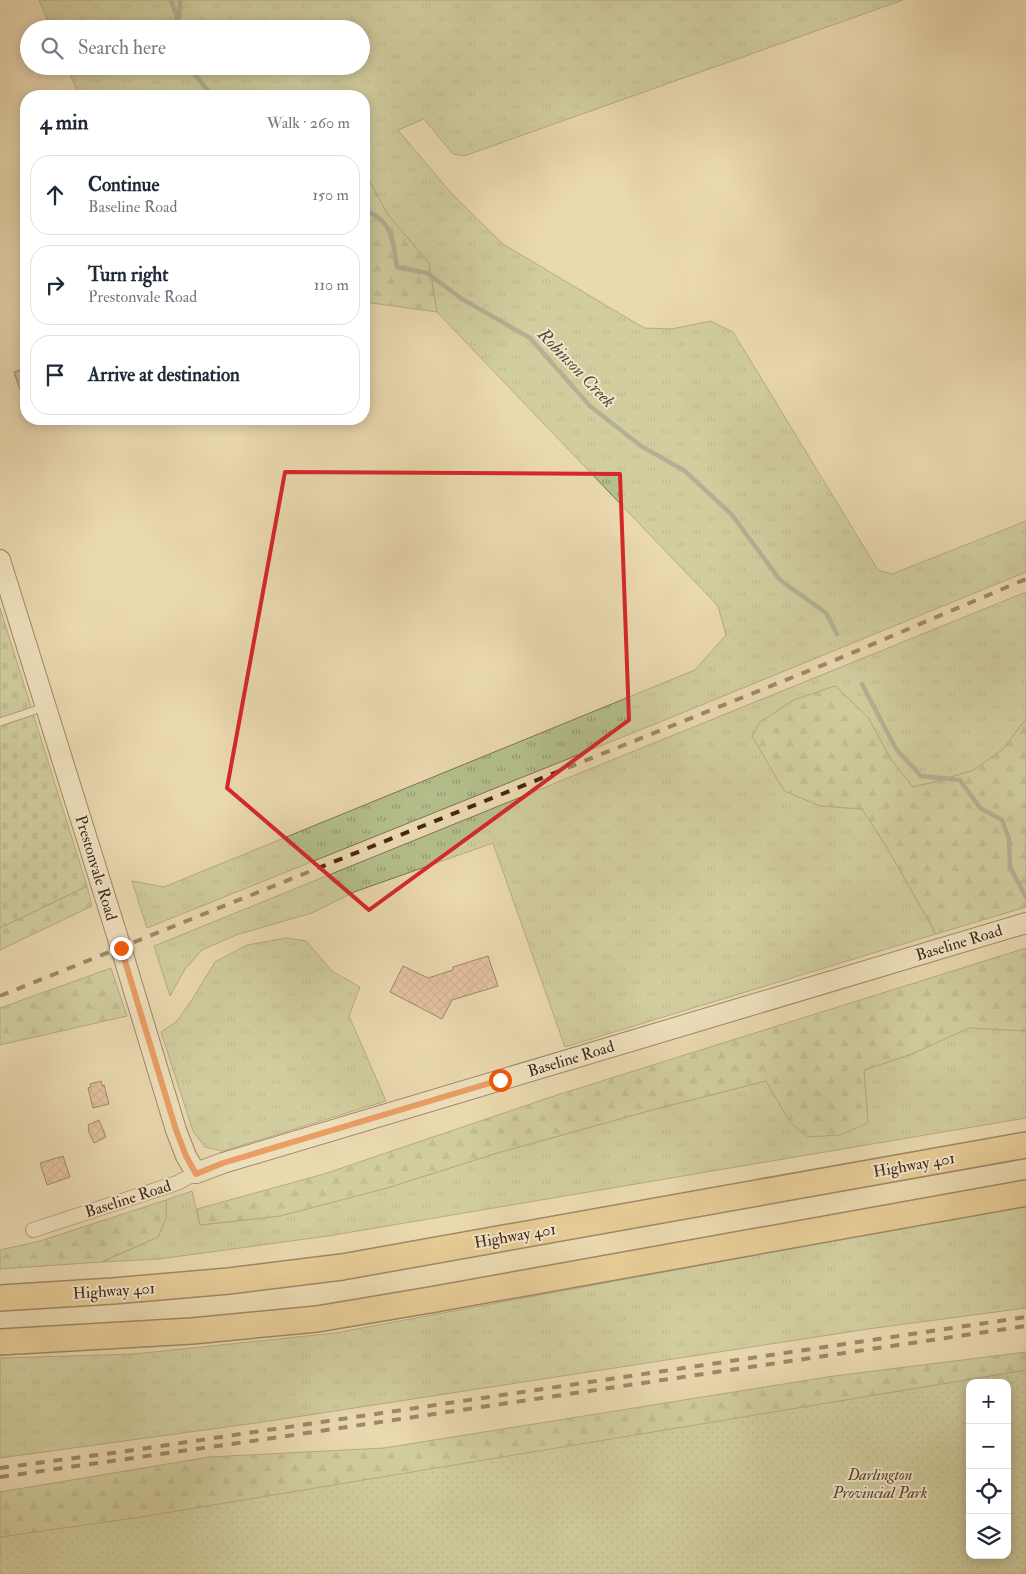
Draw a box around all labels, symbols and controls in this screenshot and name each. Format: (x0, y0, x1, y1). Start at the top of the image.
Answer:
search box (20, 20, 370, 75)
icon: search (38, 34, 66, 62)
text: Search here (78, 36, 166, 60)
text: 4 min (40, 109, 88, 136)
text: Walk · 260 m (267, 113, 350, 133)
text: Continue (88, 173, 159, 197)
icon: ahead (41, 181, 69, 209)
text: 150 m (312, 185, 349, 205)
text: Baseline Road (88, 197, 177, 217)
text: Turn right (88, 263, 168, 287)
icon: right (41, 271, 69, 299)
text: 110 m (314, 275, 349, 295)
text: Prestonvale Road (88, 287, 197, 307)
water label: Robinson Creek (532, 323, 620, 413)
icon: arrive (41, 361, 69, 389)
text: Arrive at destination (88, 363, 240, 387)
street label: Prestonvale Road (70, 813, 122, 923)
street label: Baseline Road (913, 920, 1005, 966)
route end (110, 937, 133, 960)
street label: Baseline Road (525, 1036, 617, 1082)
route start (489, 1069, 512, 1092)
street label: Highway 401 (872, 1148, 956, 1182)
street label: Baseline Road (82, 1176, 174, 1222)
street label: Highway 401 (473, 1219, 557, 1253)
street label: Highway 401 (72, 1278, 156, 1304)
map controls (966, 1379, 1011, 1559)
button: + (966, 1379, 1011, 1424)
button: − (966, 1424, 1011, 1469)
park label: Darlington Provincial Park (832, 1465, 928, 1503)
button: locate (966, 1469, 1011, 1514)
button: layers (966, 1514, 1011, 1559)

